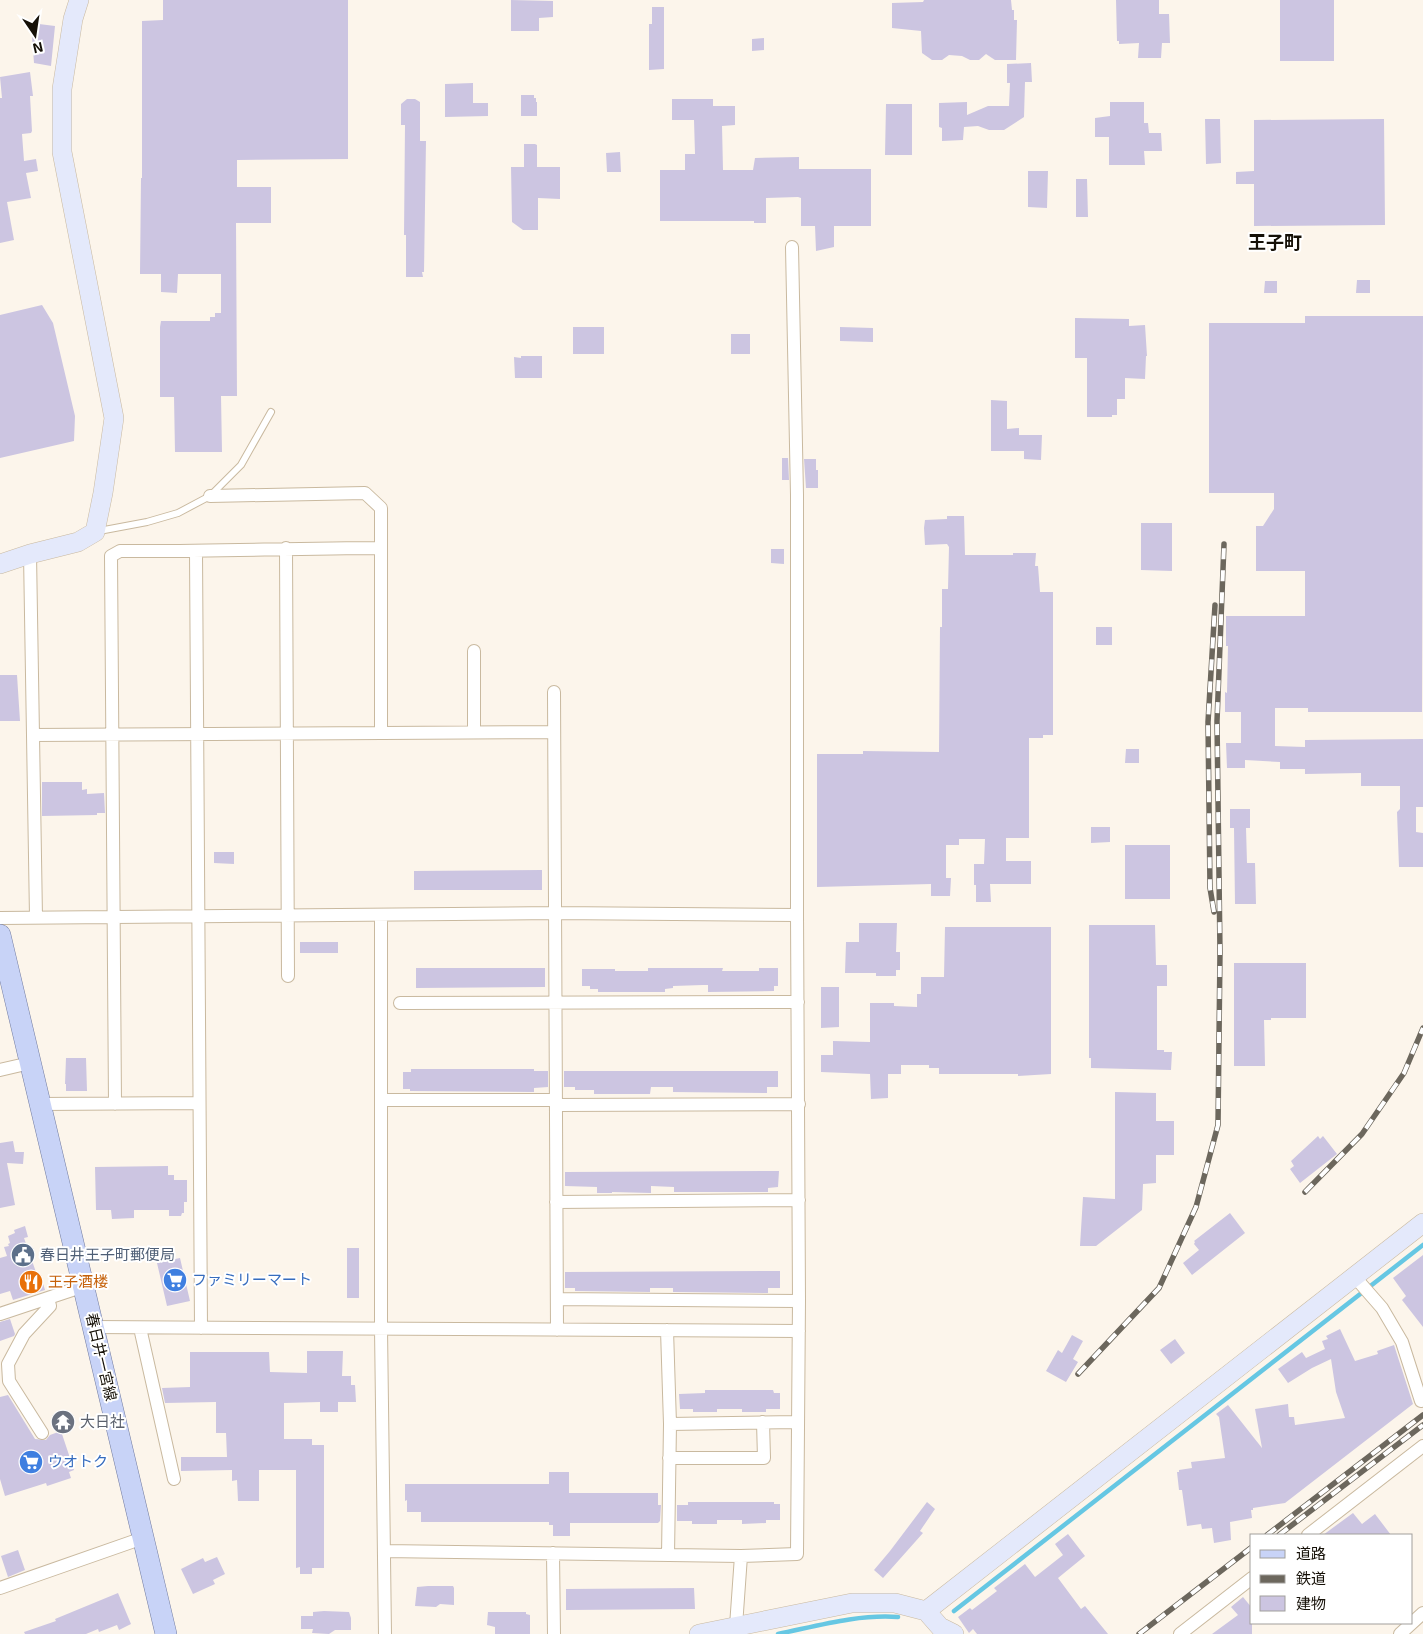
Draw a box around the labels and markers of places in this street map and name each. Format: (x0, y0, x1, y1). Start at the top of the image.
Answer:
public building icon: 春日井王子町郵便局 (10, 1242, 36, 1268)
place label: 春日井王子町郵便局 (40, 1245, 175, 1263)
supermarket icon: ファミリーマート (162, 1267, 188, 1293)
restaurant icon: 王子酒楼 (18, 1269, 44, 1295)
place label: ファミリーマート (192, 1270, 312, 1288)
place label: 王子酒楼 (48, 1272, 108, 1290)
temple icon: 大日社 (50, 1409, 76, 1435)
place label: 大日社 (80, 1412, 125, 1430)
supermarket icon: ウオトク (18, 1449, 44, 1475)
place label: ウオトク (48, 1452, 108, 1470)

